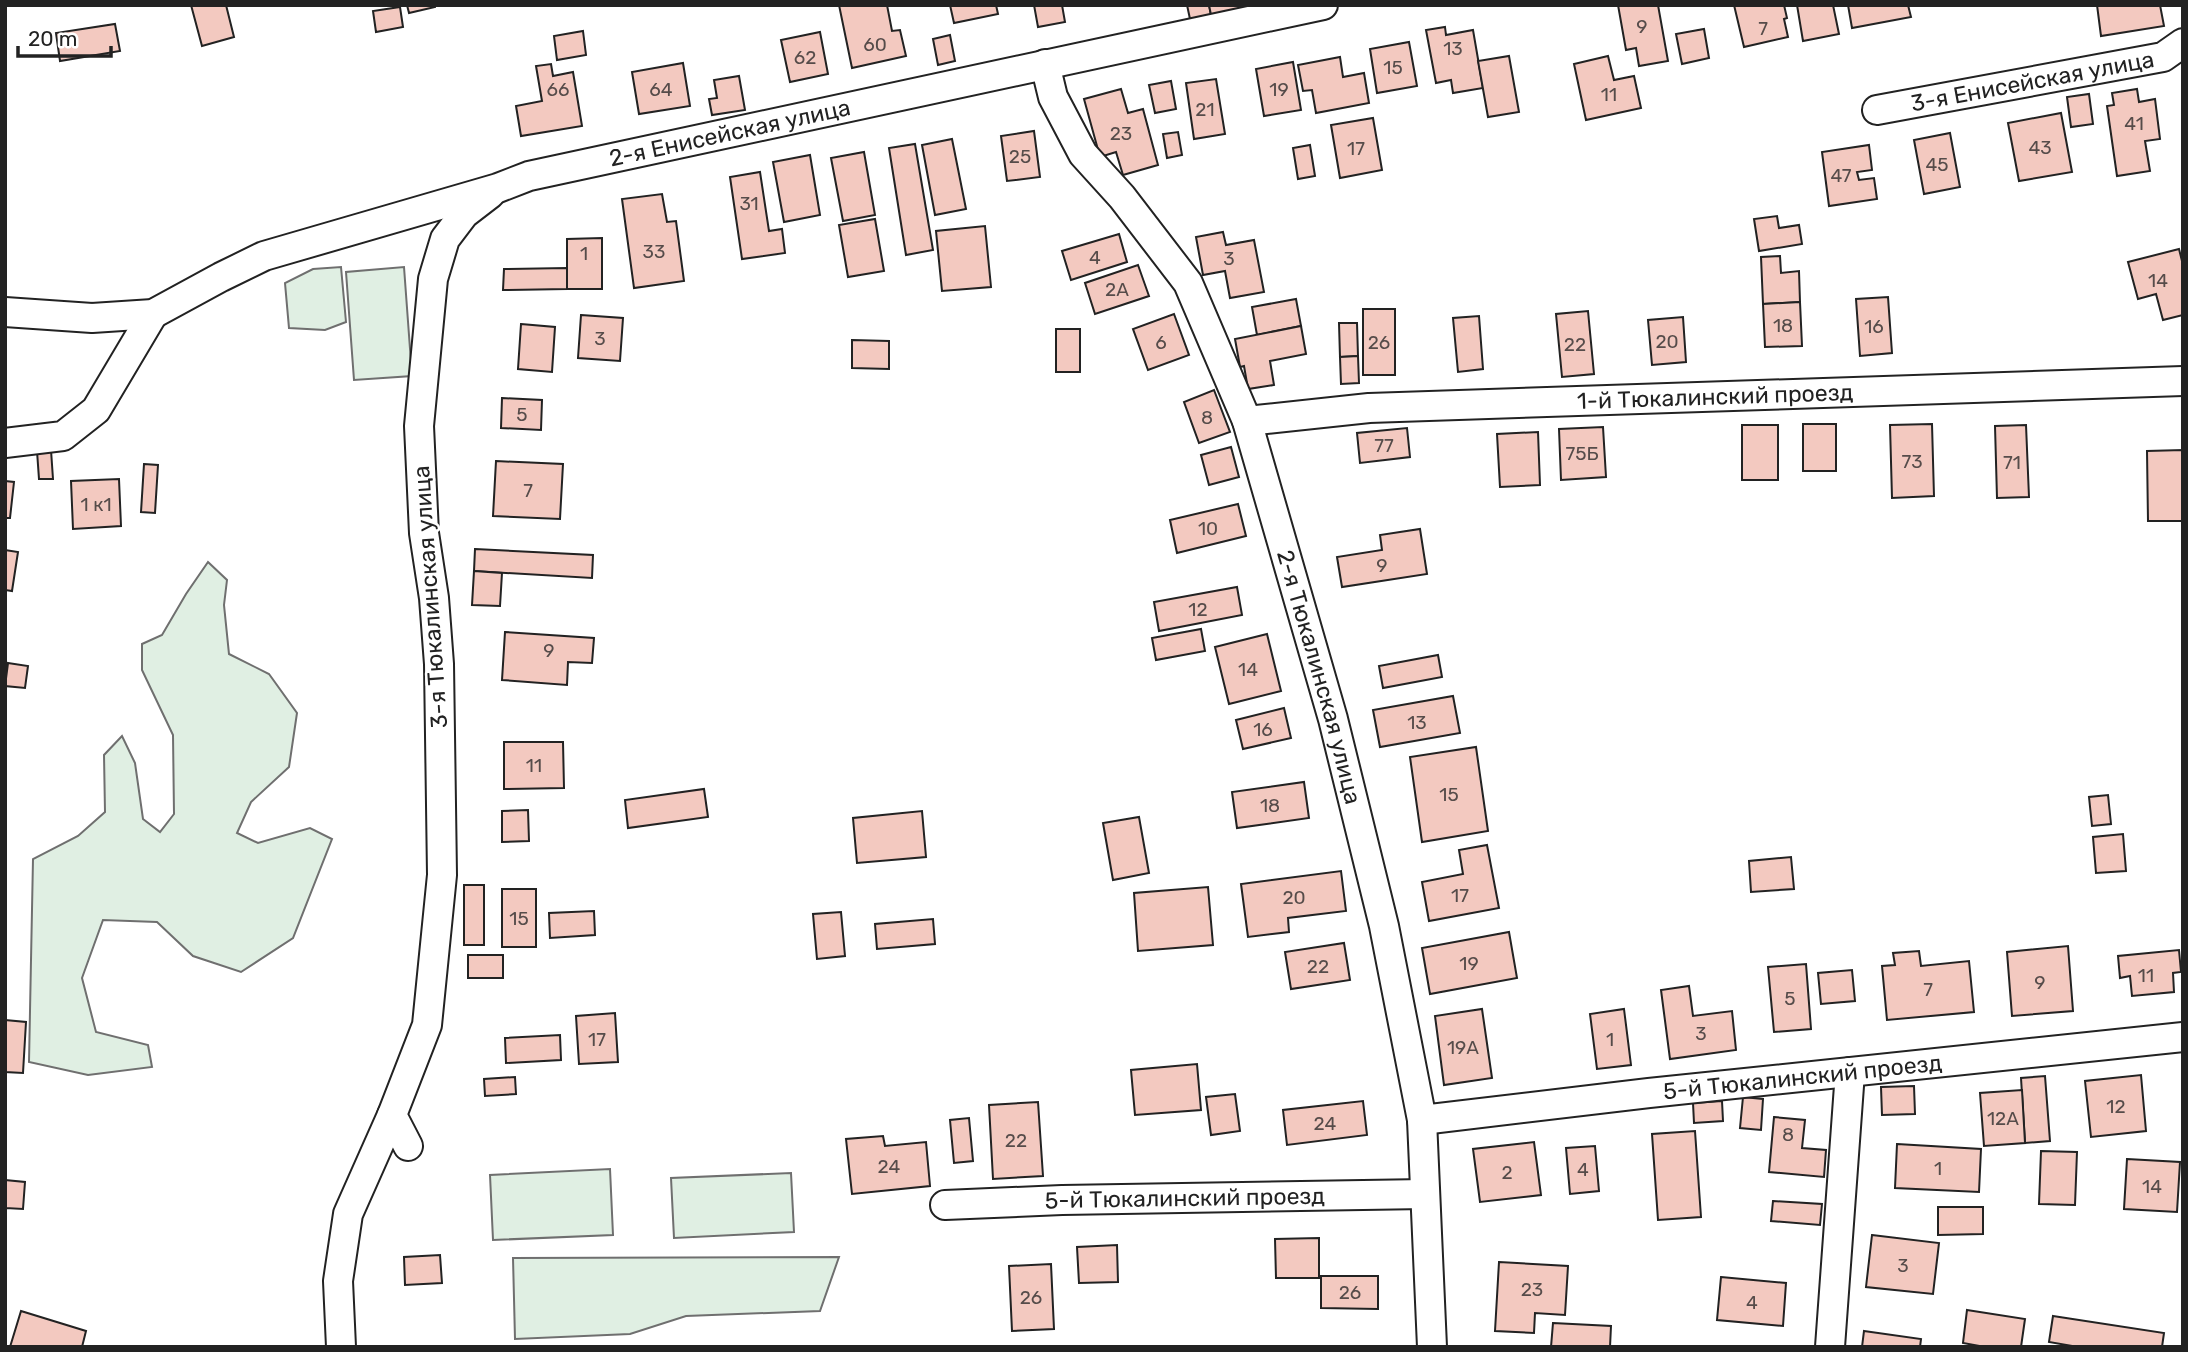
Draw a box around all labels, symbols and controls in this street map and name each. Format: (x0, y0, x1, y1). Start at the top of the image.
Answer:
scale bar (18, 14, 110, 58)
house number: 9 (1636, 15, 1648, 38)
house number: 7 (1758, 17, 1768, 40)
text: 20 m (28, 26, 77, 51)
house number: 60 (863, 33, 887, 56)
house number: 13 (1443, 37, 1463, 60)
street label: 3-я Енисейская улица (1908, 45, 2156, 117)
house number: 62 (794, 46, 816, 69)
house number: 15 (1383, 56, 1403, 79)
house number: 66 (547, 78, 569, 101)
house number: 64 (649, 78, 673, 101)
house number: 19 (1269, 78, 1289, 101)
house number: 11 (1601, 83, 1617, 106)
street label: 2-я Енисейская улица (607, 93, 853, 172)
house number: 21 (1195, 98, 1215, 121)
house number: 41 (2124, 112, 2144, 135)
house number: 23 (1110, 122, 1132, 145)
house number: 43 (2028, 136, 2052, 159)
house number: 17 (1347, 137, 1365, 160)
house number: 25 (1009, 145, 1031, 168)
house number: 45 (1925, 153, 1949, 176)
house number: 47 (1830, 164, 1852, 187)
house number: 31 (739, 192, 759, 215)
house number: 33 (643, 240, 665, 263)
house number: 1 (580, 242, 588, 265)
house number: 4 (1089, 246, 1101, 269)
house number: 3 (1223, 247, 1235, 270)
house number: 14 (2148, 269, 2168, 292)
house number: 2А (1105, 278, 1129, 301)
house number: 18 (1773, 314, 1793, 337)
house number: 16 (1864, 315, 1884, 338)
house number: 3 (594, 327, 606, 350)
house number: 20 (1655, 330, 1679, 353)
house number: 6 (1155, 331, 1167, 354)
house number: 26 (1368, 331, 1390, 354)
house number: 22 (1564, 333, 1586, 356)
street label: 1-й Тюкалинский проезд (1577, 378, 1854, 415)
house number: 5 (516, 403, 528, 426)
house number: 8 (1201, 406, 1213, 429)
house number: 77 (1374, 434, 1394, 457)
house number: 75Б (1565, 442, 1599, 465)
house number: 73 (1901, 450, 1923, 473)
house number: 71 (2003, 451, 2021, 474)
street label: 3-я Тюкалинская улица (407, 465, 453, 729)
house number: 7 (523, 479, 533, 502)
house number: 1 к1 (80, 493, 112, 516)
house number: 10 (1198, 517, 1218, 540)
street label: 2-я Тюкалинская улица (1271, 547, 1367, 807)
house number: 9 (1376, 554, 1388, 577)
house number: 12 (1188, 598, 1208, 621)
house number: 9 (543, 639, 555, 662)
house number: 14 (1238, 658, 1258, 681)
house number: 13 (1407, 711, 1427, 734)
house number: 16 (1253, 718, 1273, 741)
house number: 11 (526, 754, 542, 777)
house number: 15 (1439, 783, 1459, 806)
house number: 18 (1260, 794, 1280, 817)
house number: 17 (1451, 884, 1469, 907)
house number: 20 (1282, 886, 1306, 909)
house number: 15 (509, 907, 529, 930)
house number: 19 (1459, 952, 1479, 975)
house number: 22 (1307, 955, 1329, 978)
house number: 11 (2138, 964, 2154, 987)
house number: 9 (2034, 971, 2046, 994)
house number: 7 (1923, 978, 1933, 1001)
house number: 5 (1784, 987, 1796, 1010)
house number: 3 (1695, 1022, 1707, 1045)
house number: 17 (588, 1028, 606, 1051)
house number: 1 (1606, 1028, 1614, 1051)
house number: 19А (1447, 1036, 1479, 1059)
street label: 5-й Тюкалинский проезд (1662, 1048, 1944, 1105)
house number: 12 (2106, 1095, 2126, 1118)
house number: 12А (1987, 1107, 2019, 1130)
house number: 24 (1314, 1112, 1337, 1135)
house number: 8 (1782, 1123, 1794, 1146)
house number: 22 (1005, 1129, 1027, 1152)
house number: 24 (878, 1155, 901, 1178)
house number: 1 (1934, 1157, 1942, 1180)
house number: 4 (1577, 1158, 1589, 1181)
house number: 2 (1501, 1161, 1513, 1184)
house number: 14 (2142, 1175, 2162, 1198)
street label: 5-й Тюкалинский проезд (1044, 1182, 1325, 1215)
house number: 3 (1897, 1254, 1909, 1277)
house number: 23 (1521, 1278, 1543, 1301)
house number: 26 (1339, 1281, 1361, 1304)
house number: 26 (1020, 1286, 1042, 1309)
house number: 4 (1746, 1291, 1758, 1314)

